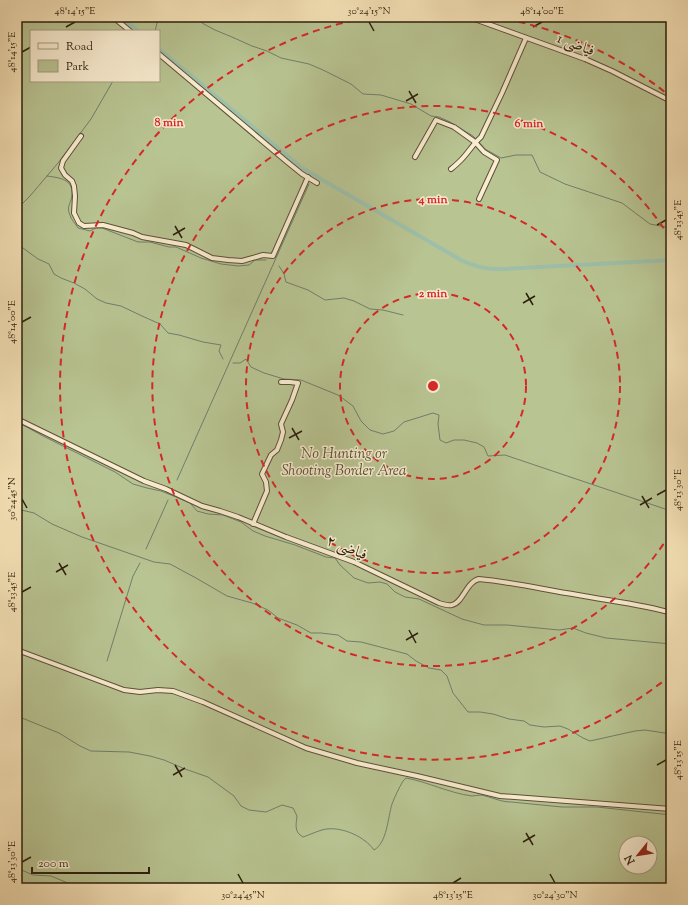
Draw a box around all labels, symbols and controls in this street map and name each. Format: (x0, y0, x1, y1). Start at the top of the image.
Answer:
text: 48°14'15"E (55, 4, 95, 19)
text: 30°24'15"N (348, 4, 390, 19)
text: 48°14'00"E (520, 4, 564, 19)
street label: فیاضی 1 (554, 29, 597, 62)
legend (30, 30, 160, 82)
text: 48°14'15"E (5, 32, 20, 72)
text: Road (66, 38, 93, 56)
text: Park (66, 58, 89, 76)
text: 8 min (155, 114, 184, 132)
text: 6 min (515, 115, 544, 133)
text: 4 min (417, 191, 448, 209)
text: 48°13'45"E (671, 200, 686, 240)
text: 2 min (419, 285, 448, 303)
text: 48°14'00"E (5, 300, 20, 344)
centre of rings (426, 379, 440, 393)
park label: No Hunting or Shooting Border Area (281, 444, 407, 482)
text: 48°13'30"E (671, 469, 686, 511)
text: 30°24'45"N (5, 477, 20, 521)
street label: فیاضی ۲ (323, 531, 370, 566)
text: 48°13'45"E (5, 572, 20, 612)
text: 48°13'15"E (671, 740, 686, 780)
north arrow (618, 835, 658, 875)
text: 48°13'30"E (5, 841, 20, 883)
scale bar (32, 849, 149, 875)
text: N (621, 852, 640, 868)
text: 200 m (38, 855, 69, 873)
text: 30°24'45"N (221, 888, 265, 903)
text: 48°13'15"E (433, 888, 473, 903)
text: 30°24'30"N (532, 888, 578, 903)

